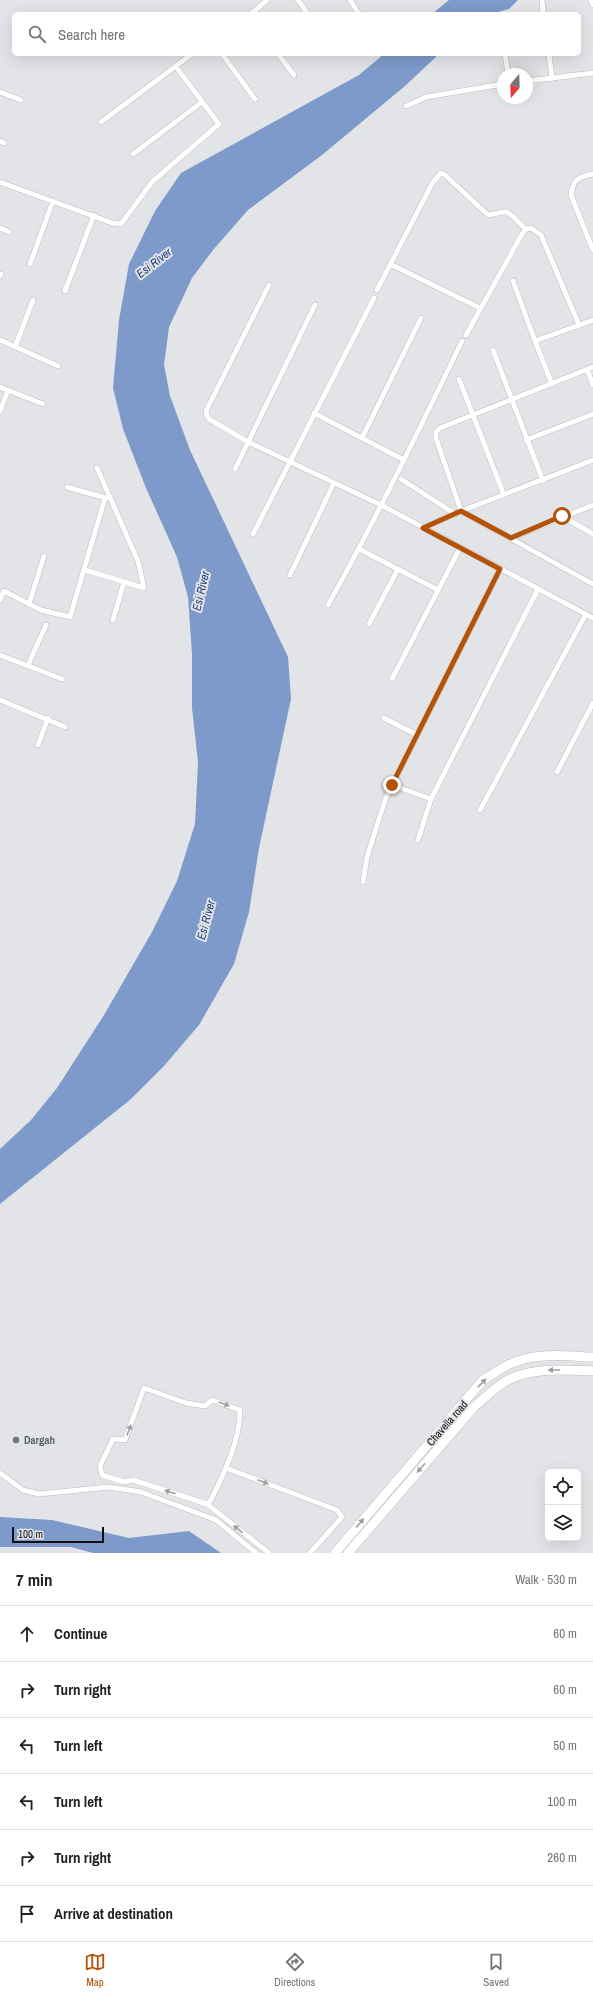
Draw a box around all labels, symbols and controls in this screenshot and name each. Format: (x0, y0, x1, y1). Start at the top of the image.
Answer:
search box (12, 12, 581, 56)
icon: search (26, 23, 48, 45)
text: Search here (58, 24, 125, 45)
north arrow (497, 68, 533, 104)
water label: Esi River (133, 244, 175, 282)
route start (553, 507, 571, 525)
water label: Esi River (189, 569, 214, 613)
route end (383, 776, 401, 794)
water label: Esi River (193, 898, 219, 942)
one-way arrow (547, 1367, 560, 1373)
one-way arrow (477, 1378, 487, 1388)
street label: Chavella road (423, 1397, 471, 1449)
one-way arrow (218, 1401, 230, 1407)
one-way arrow (126, 1424, 132, 1436)
place label: Dargah (24, 1433, 55, 1447)
marker: Dargah (11, 1435, 21, 1445)
one-way arrow (417, 1464, 426, 1473)
map controls (545, 1469, 581, 1541)
button: locate (545, 1469, 581, 1505)
one-way arrow (257, 1479, 269, 1485)
one-way arrow (163, 1489, 175, 1495)
button: layers (545, 1505, 581, 1541)
one-way arrow (355, 1518, 364, 1529)
one-way arrow (233, 1524, 244, 1533)
scale bar (12, 1525, 104, 1544)
text: 100 m (18, 1527, 43, 1541)
text: 7 min (16, 1568, 52, 1591)
text: Walk · 530 m (515, 1571, 577, 1588)
icon: ahead (16, 1623, 38, 1645)
text: Continue (54, 1623, 107, 1644)
text: 60 m (553, 1625, 577, 1642)
icon: right (16, 1679, 38, 1701)
text: Turn right (54, 1679, 111, 1700)
text: 60 m (553, 1681, 577, 1698)
icon: left (16, 1735, 38, 1757)
text: Turn left (54, 1735, 102, 1756)
text: 50 m (553, 1737, 577, 1754)
icon: left (16, 1791, 38, 1813)
text: Turn left (54, 1791, 102, 1812)
text: 100 m (547, 1793, 577, 1810)
icon: right (16, 1847, 38, 1869)
text: Turn right (54, 1847, 111, 1868)
text: 260 m (547, 1849, 577, 1866)
icon: arrive (16, 1903, 38, 1925)
text: Arrive at destination (54, 1903, 173, 1924)
tab: Map (84, 1951, 106, 1989)
tab: Directions (274, 1951, 315, 1989)
tab: Saved (483, 1951, 509, 1989)

